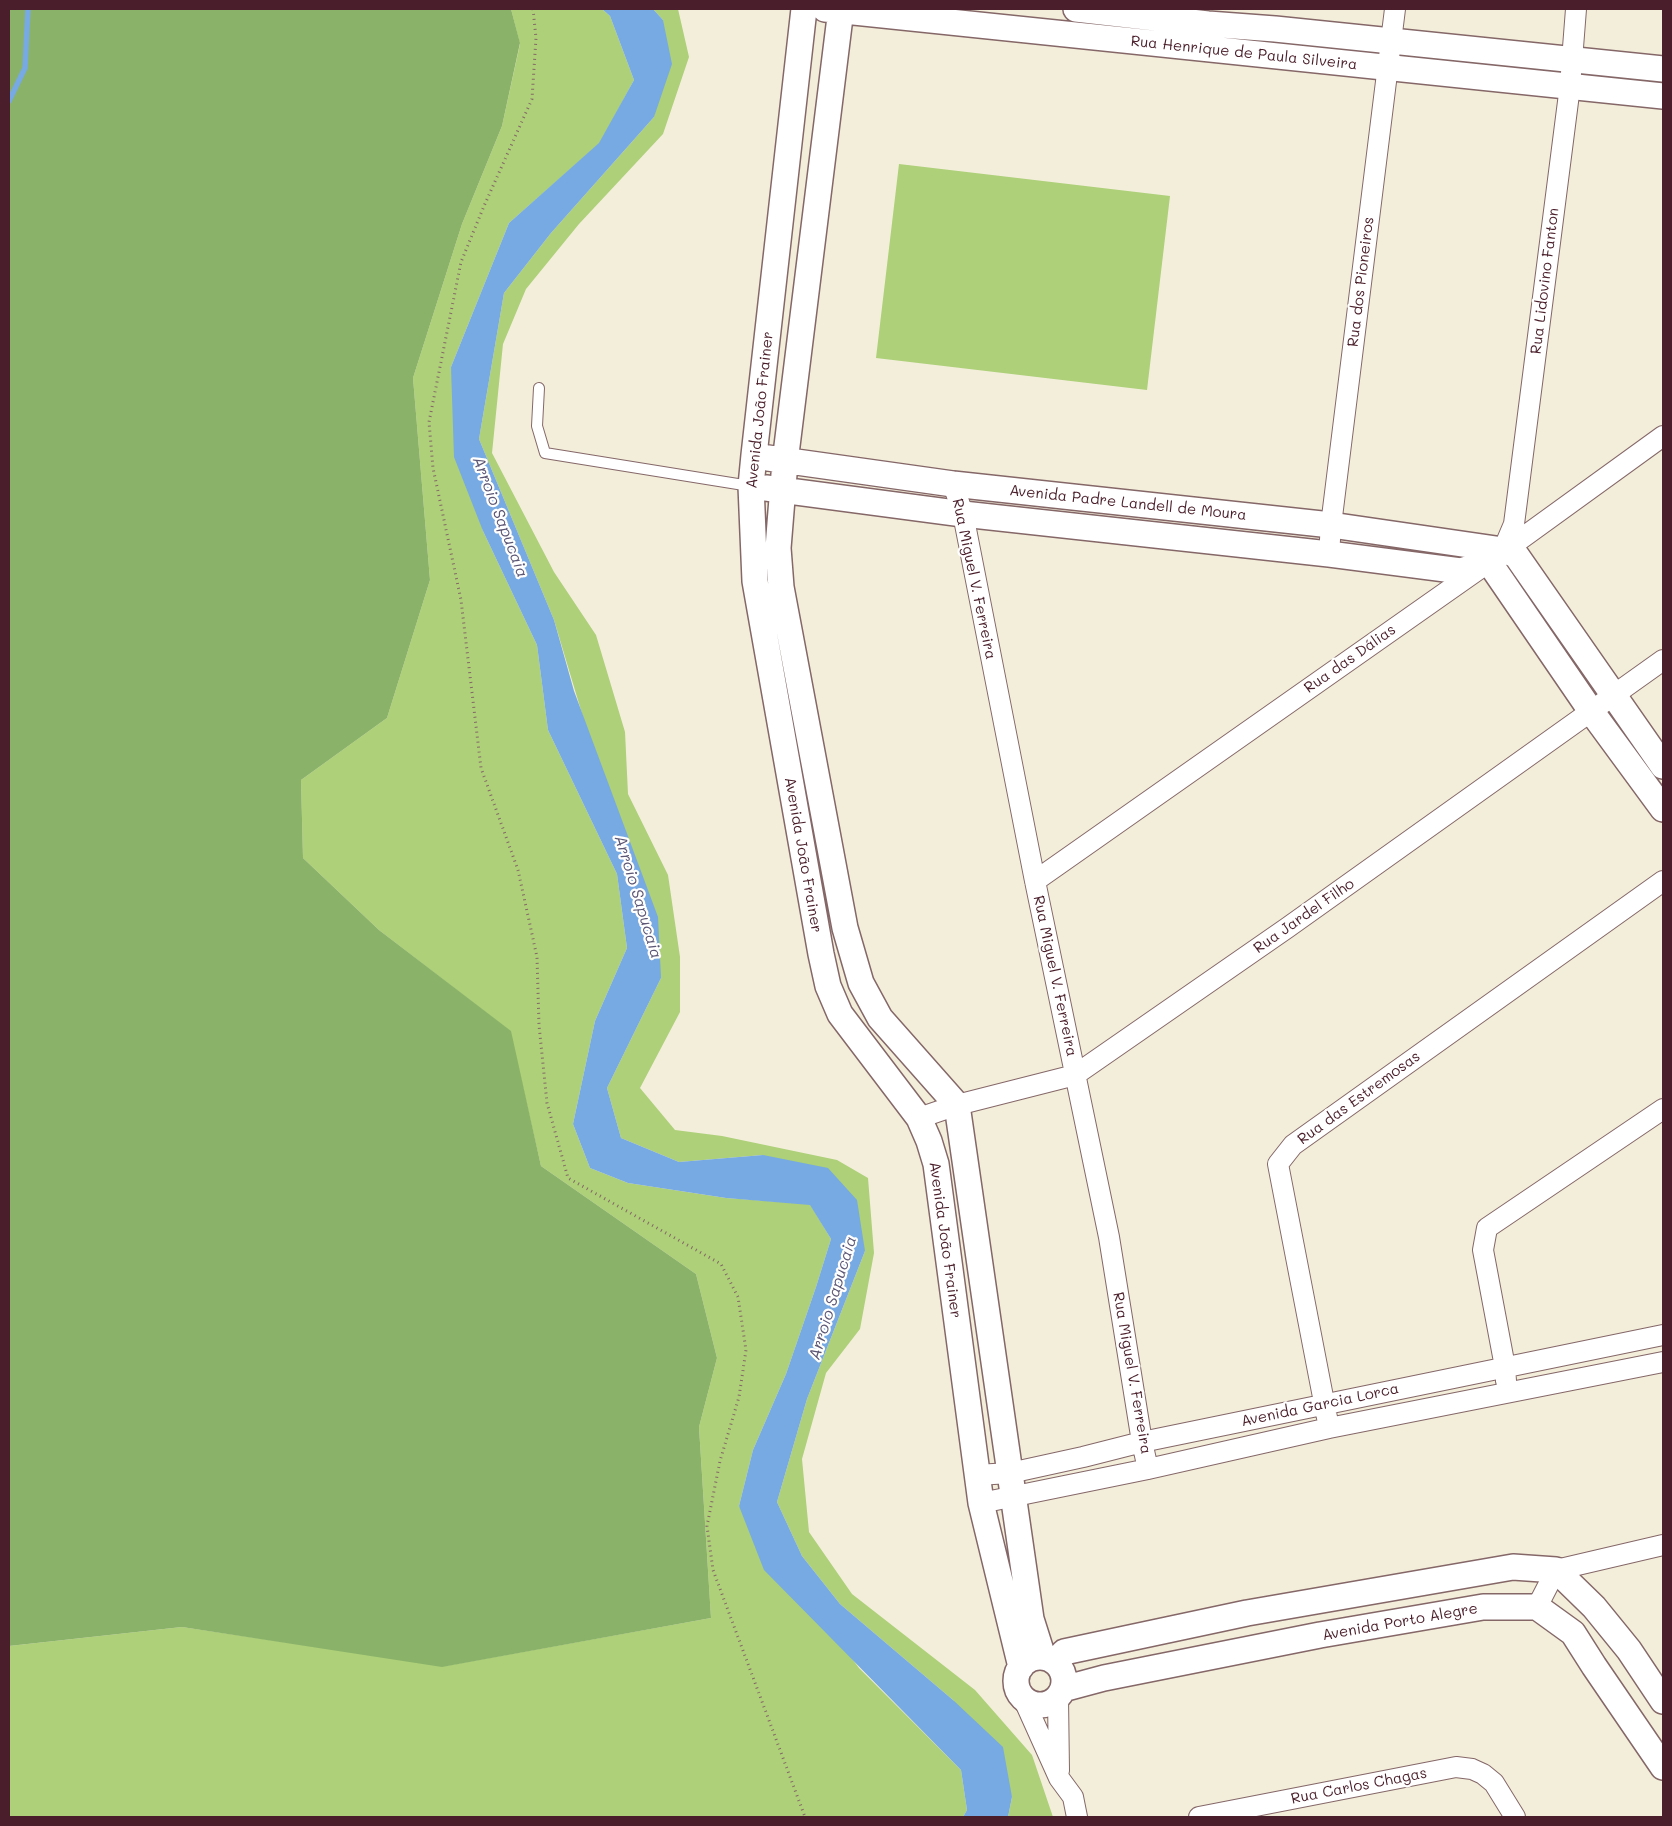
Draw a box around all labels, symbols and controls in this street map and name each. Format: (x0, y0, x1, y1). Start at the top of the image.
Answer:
street label: Rua Henrique de Paula Silveira (1130, 32, 1358, 74)
street label: Rua Lidovino Fanton (1527, 207, 1563, 355)
street label: Rua dos Pioneiros (1344, 216, 1378, 348)
street label: Avenida João Frainer (743, 331, 777, 489)
water label: Arroio Sapucaia (468, 454, 532, 580)
street label: Avenida Padre Landell de Moura (1008, 482, 1248, 524)
street label: Rua Miguel V. Ferreira (948, 497, 1000, 661)
street label: Rua das Dálias (1301, 621, 1399, 697)
street label: Avenida João Frainer (780, 776, 826, 934)
water label: Arroio Sapucaia (610, 833, 666, 961)
street label: Rua Jardel Filho (1250, 875, 1358, 957)
street label: Rua Miguel V. Ferreira (1029, 894, 1081, 1058)
street label: Rua das Estremosas (1294, 1048, 1424, 1148)
street label: Avenida João Frainer (925, 1161, 965, 1319)
water label: Arroio Sapucaia (805, 1234, 861, 1362)
street label: Rua Miguel V. Ferreira (1109, 1291, 1155, 1455)
street label: Avenida Garcia Lorca (1240, 1379, 1400, 1431)
street label: Avenida Porto Alegre (1321, 1599, 1479, 1645)
street label: Rua Carlos Chagas (1289, 1764, 1429, 1808)

